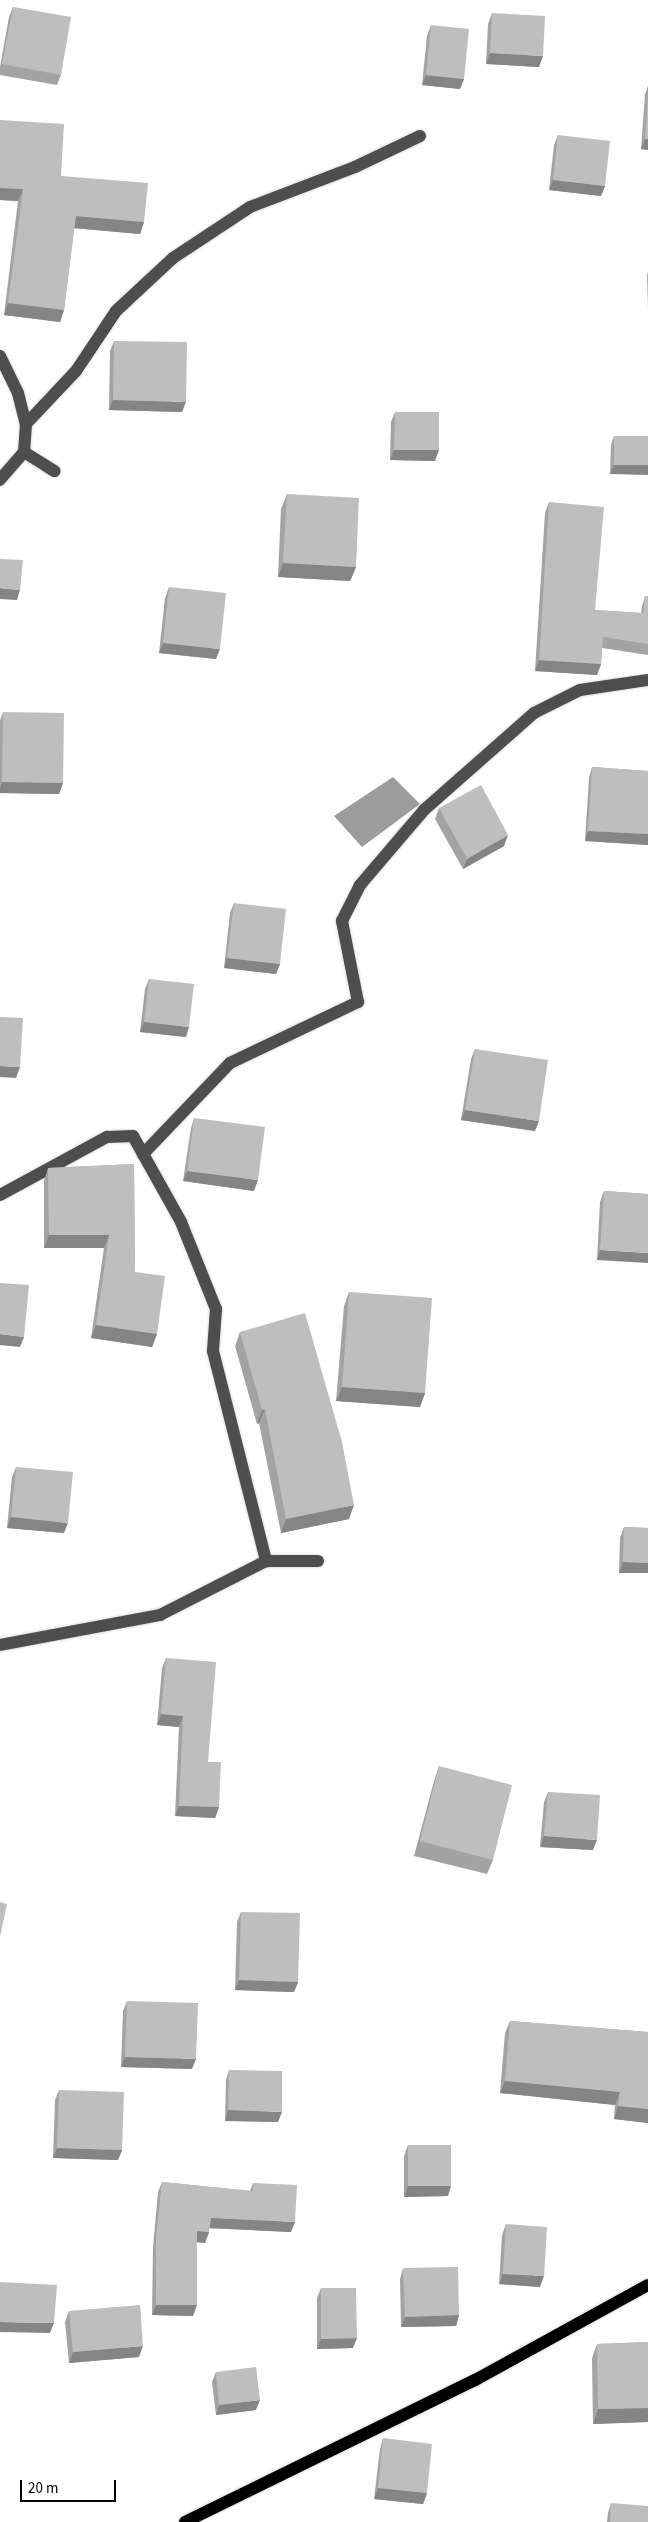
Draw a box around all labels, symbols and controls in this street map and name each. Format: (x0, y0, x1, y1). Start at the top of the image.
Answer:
scale bar (22, 2470, 119, 2502)
text: 20 m (28, 2478, 58, 2499)

